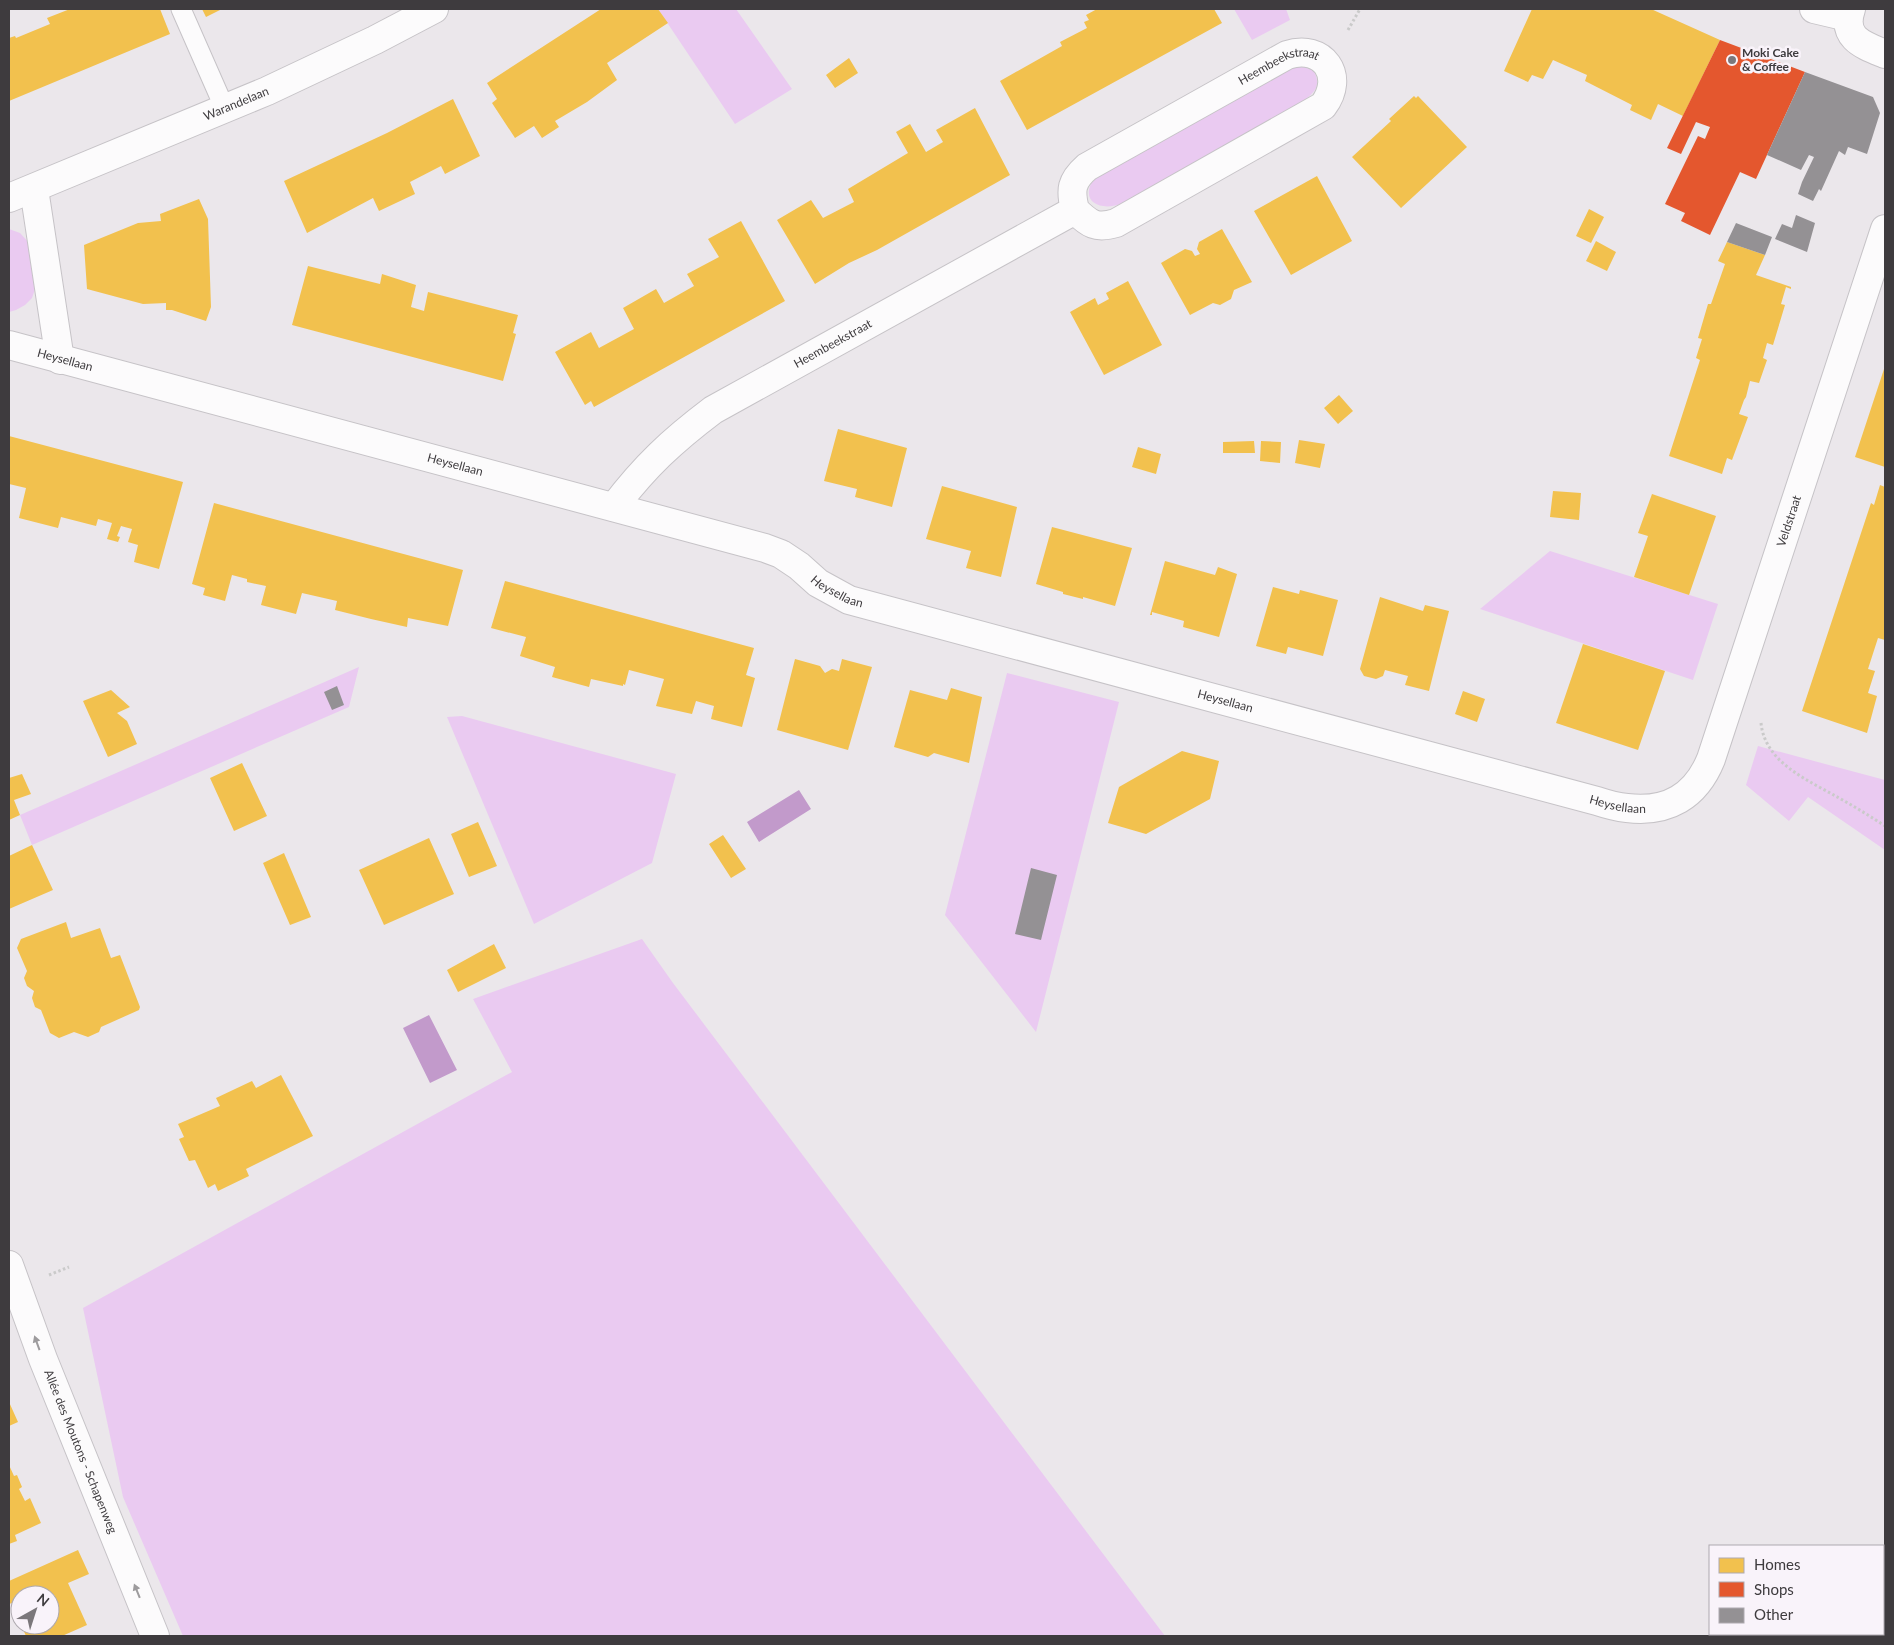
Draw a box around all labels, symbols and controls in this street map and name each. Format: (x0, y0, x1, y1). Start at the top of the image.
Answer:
street label: Heembeekstraat (1235, 44, 1323, 88)
place label: Moki Cake & Coffee (1742, 45, 1800, 74)
marker: Moki Cake & Coffee (1726, 54, 1738, 66)
street label: Warandelaan (201, 83, 271, 123)
street label: Heembeekstraat (791, 315, 875, 371)
street label: Heysellaan (36, 345, 95, 374)
street label: Heysellaan (426, 450, 485, 479)
street label: Veldstraat (1773, 493, 1804, 549)
street label: Heysellaan (808, 572, 865, 610)
street label: Heysellaan (1196, 686, 1255, 715)
street label: Heysellaan (1588, 791, 1646, 816)
one-way arrow (33, 1335, 40, 1350)
street label: Allée des Moutons - Schapenweg (41, 1367, 121, 1536)
legend (1709, 1545, 1884, 1635)
text: Homes (1754, 1555, 1800, 1573)
text: Shops (1754, 1580, 1794, 1598)
one-way arrow (132, 1584, 140, 1598)
north arrow (10, 1585, 60, 1635)
text: N (34, 1590, 53, 1610)
text: Other (1754, 1605, 1794, 1623)

